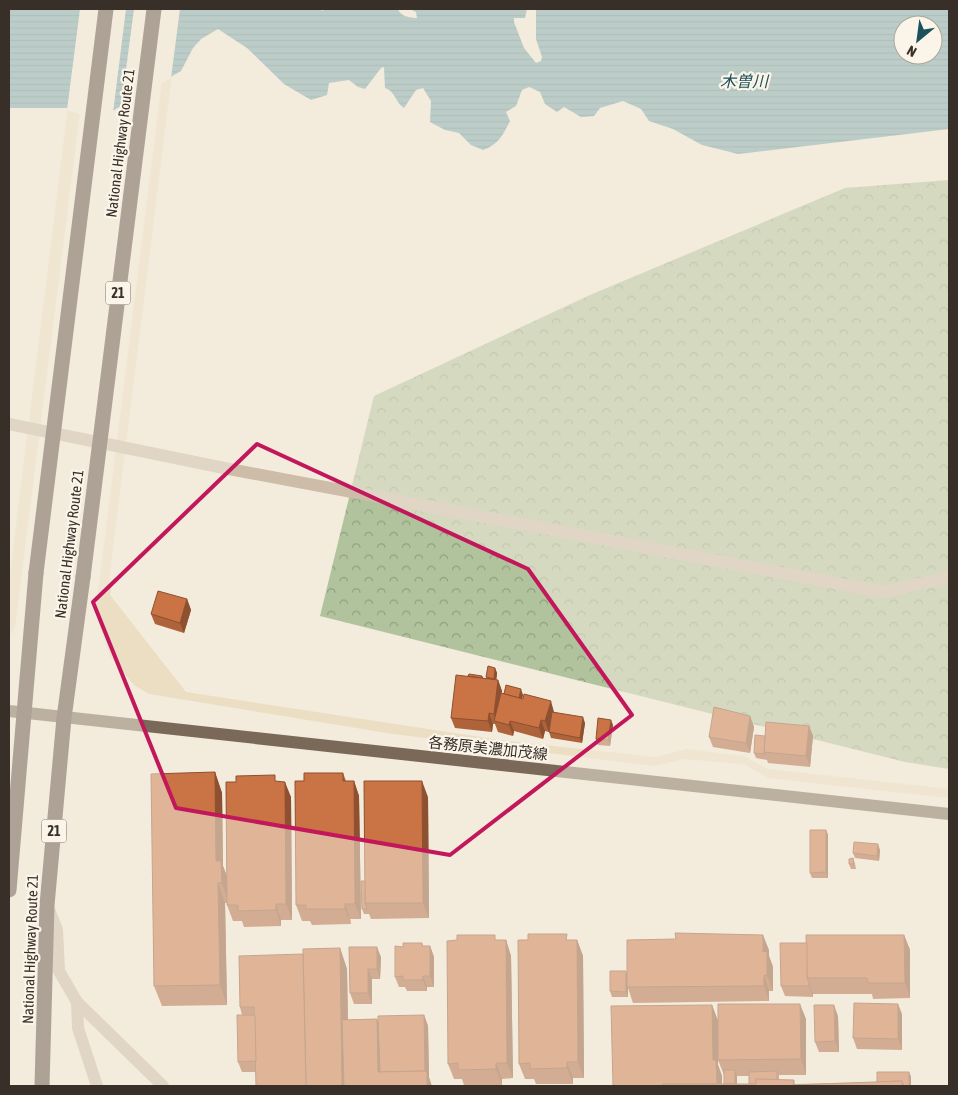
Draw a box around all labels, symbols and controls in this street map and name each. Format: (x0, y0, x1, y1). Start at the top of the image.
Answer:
north arrow (893, 15, 943, 65)
text: N (904, 42, 919, 60)
street label: National Highway Route 21 (102, 68, 138, 218)
water label: 木曽川 (720, 72, 770, 90)
road number: 21 (106, 282, 130, 304)
street label: National Highway Route 21 (51, 469, 87, 619)
street label: 各務原美濃加茂線 (427, 733, 549, 763)
road number: 21 (42, 819, 66, 842)
street label: National Highway Route 21 (19, 874, 41, 1024)

